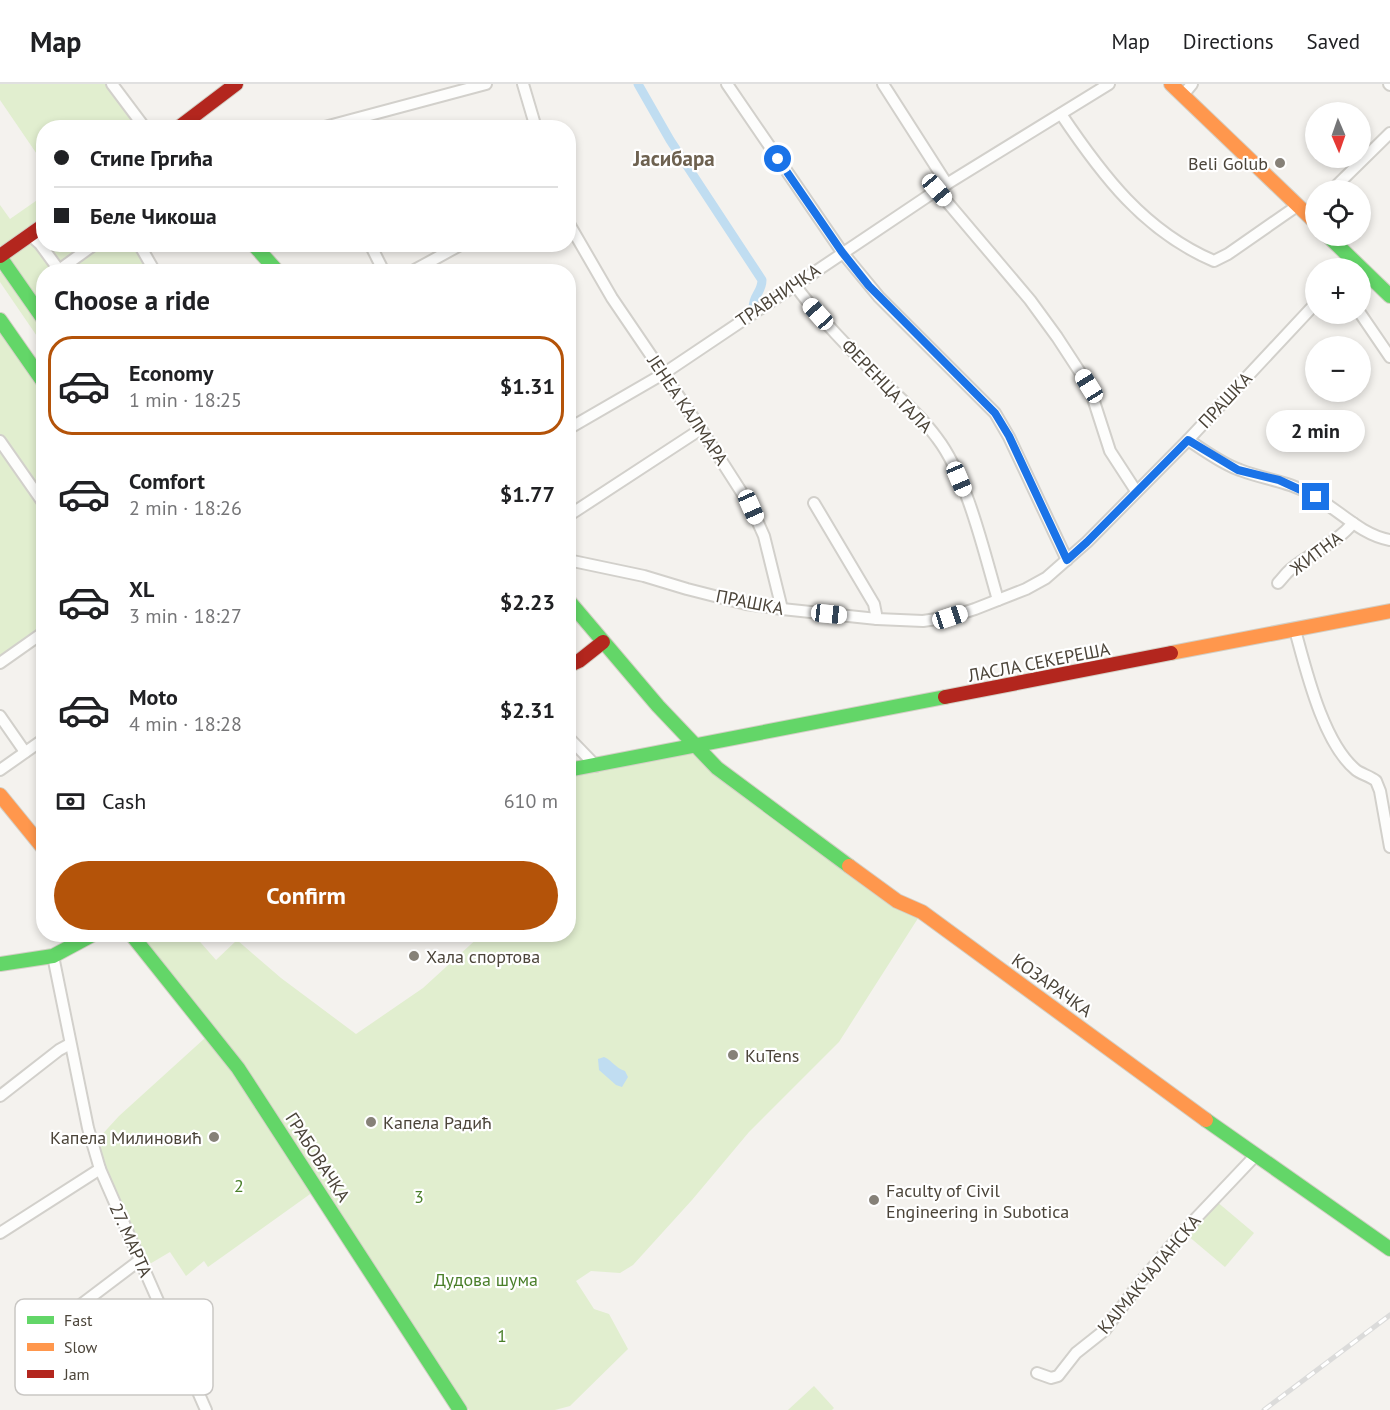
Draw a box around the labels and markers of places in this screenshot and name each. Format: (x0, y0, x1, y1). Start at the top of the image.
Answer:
place label: Beli Golub (1188, 152, 1268, 175)
marker: Beli Golub (1273, 156, 1287, 170)
place label: Хала спортова (426, 945, 540, 968)
marker: Хала спортова (407, 949, 421, 963)
place label: KuTens (745, 1044, 799, 1067)
marker: KuTens (726, 1048, 740, 1062)
place label: Капела Радић (383, 1111, 492, 1134)
marker: Капела Радић (364, 1115, 378, 1129)
place label: Капела Милиновић (50, 1126, 202, 1149)
marker: Капела Милиновић (207, 1130, 221, 1144)
place label: Faculty of Civil Engineering in Subotica (886, 1179, 1069, 1223)
marker: Faculty of Civil Engineering in Subotica (867, 1193, 881, 1207)

